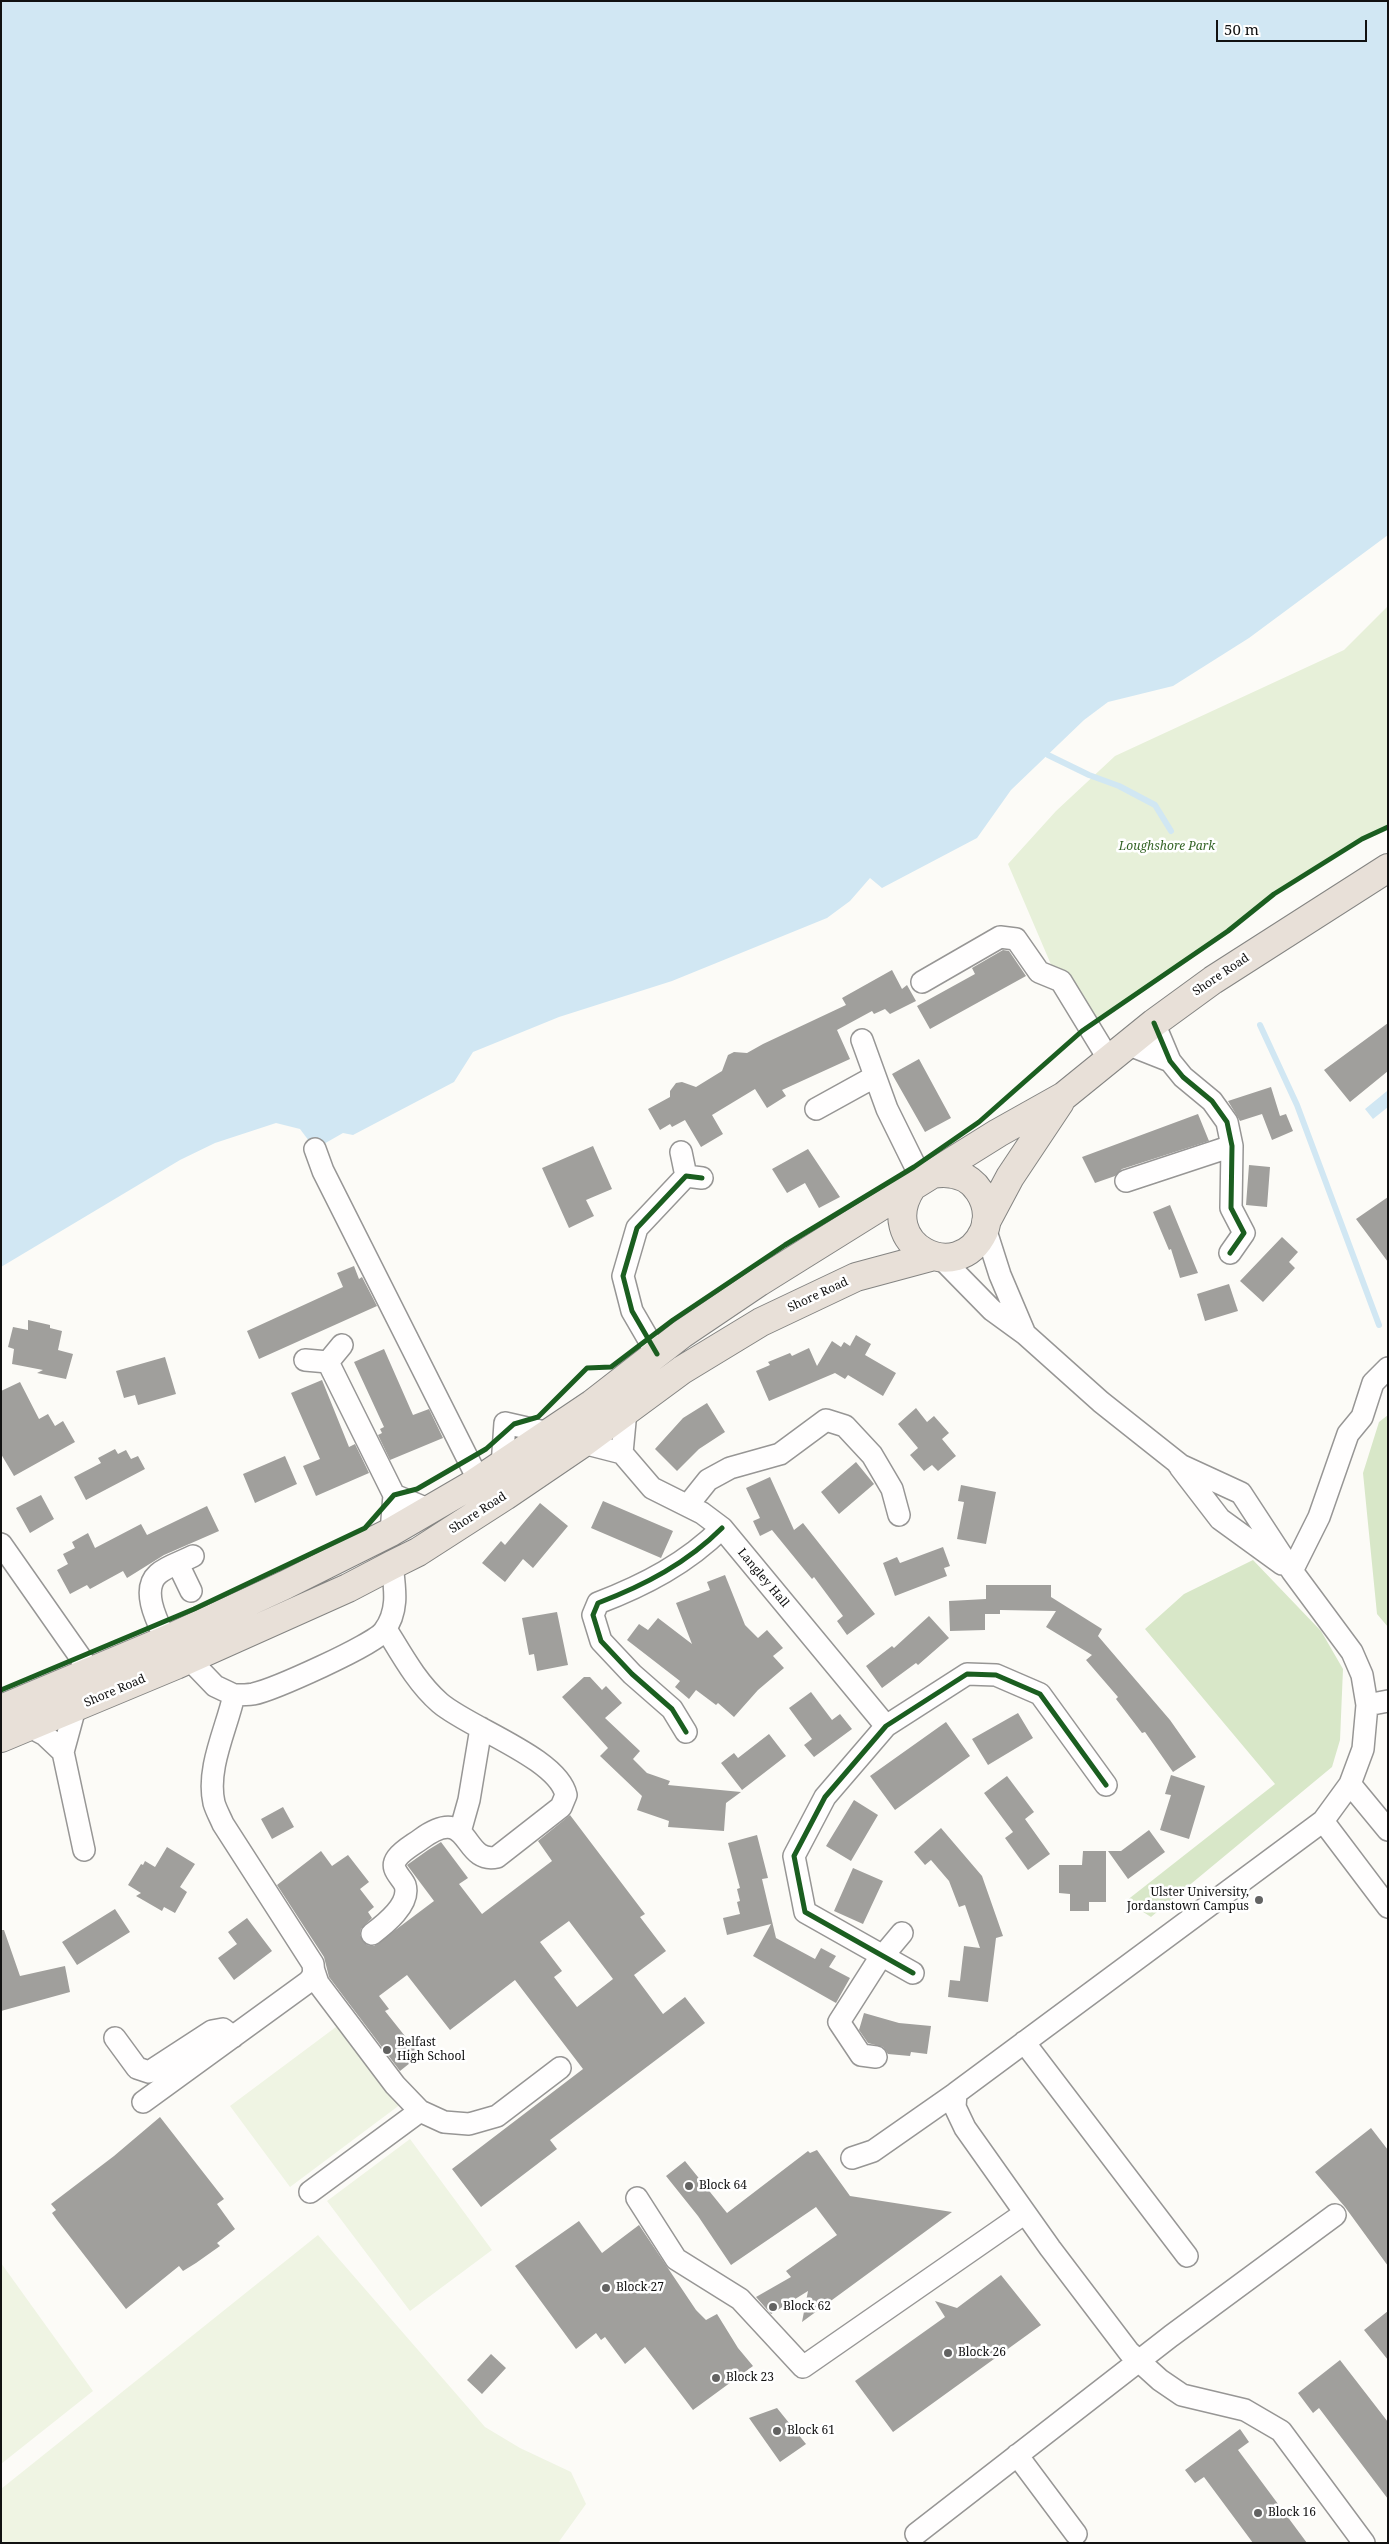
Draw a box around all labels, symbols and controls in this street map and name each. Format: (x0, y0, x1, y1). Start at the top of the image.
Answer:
scale bar (1219, 10, 1370, 42)
text: 50 m (1224, 19, 1259, 39)
park label: Loughshore Park (1119, 840, 1215, 854)
street label: Shore Road (1190, 951, 1252, 999)
street label: Shore Road (785, 1275, 851, 1315)
street label: Shore Road (447, 1489, 509, 1537)
street label: Langley Hall (734, 1546, 792, 1610)
street label: Shore Road (82, 1672, 148, 1710)
place label: Ulster University, Jordanstown Campus (1127, 1886, 1249, 1914)
marker: Ulster University, Jordanstown Campus (1253, 1894, 1265, 1906)
place label: Belfast High School (397, 2036, 465, 2064)
marker: Belfast High School (381, 2044, 393, 2056)
place label: Block 64 (699, 2179, 747, 2193)
marker: Block 64 (683, 2180, 695, 2192)
place label: Block 27 (616, 2281, 664, 2295)
marker: Block 27 (600, 2282, 612, 2294)
place label: Block 62 (783, 2300, 831, 2314)
marker: Block 62 (767, 2301, 779, 2313)
place label: Block 26 (958, 2346, 1006, 2360)
marker: Block 26 (942, 2347, 954, 2359)
place label: Block 23 (726, 2371, 774, 2385)
marker: Block 23 (710, 2372, 722, 2384)
place label: Block 61 (787, 2424, 835, 2438)
marker: Block 61 (771, 2425, 783, 2437)
place label: Block 16 (1268, 2506, 1316, 2520)
marker: Block 16 (1252, 2507, 1264, 2519)

